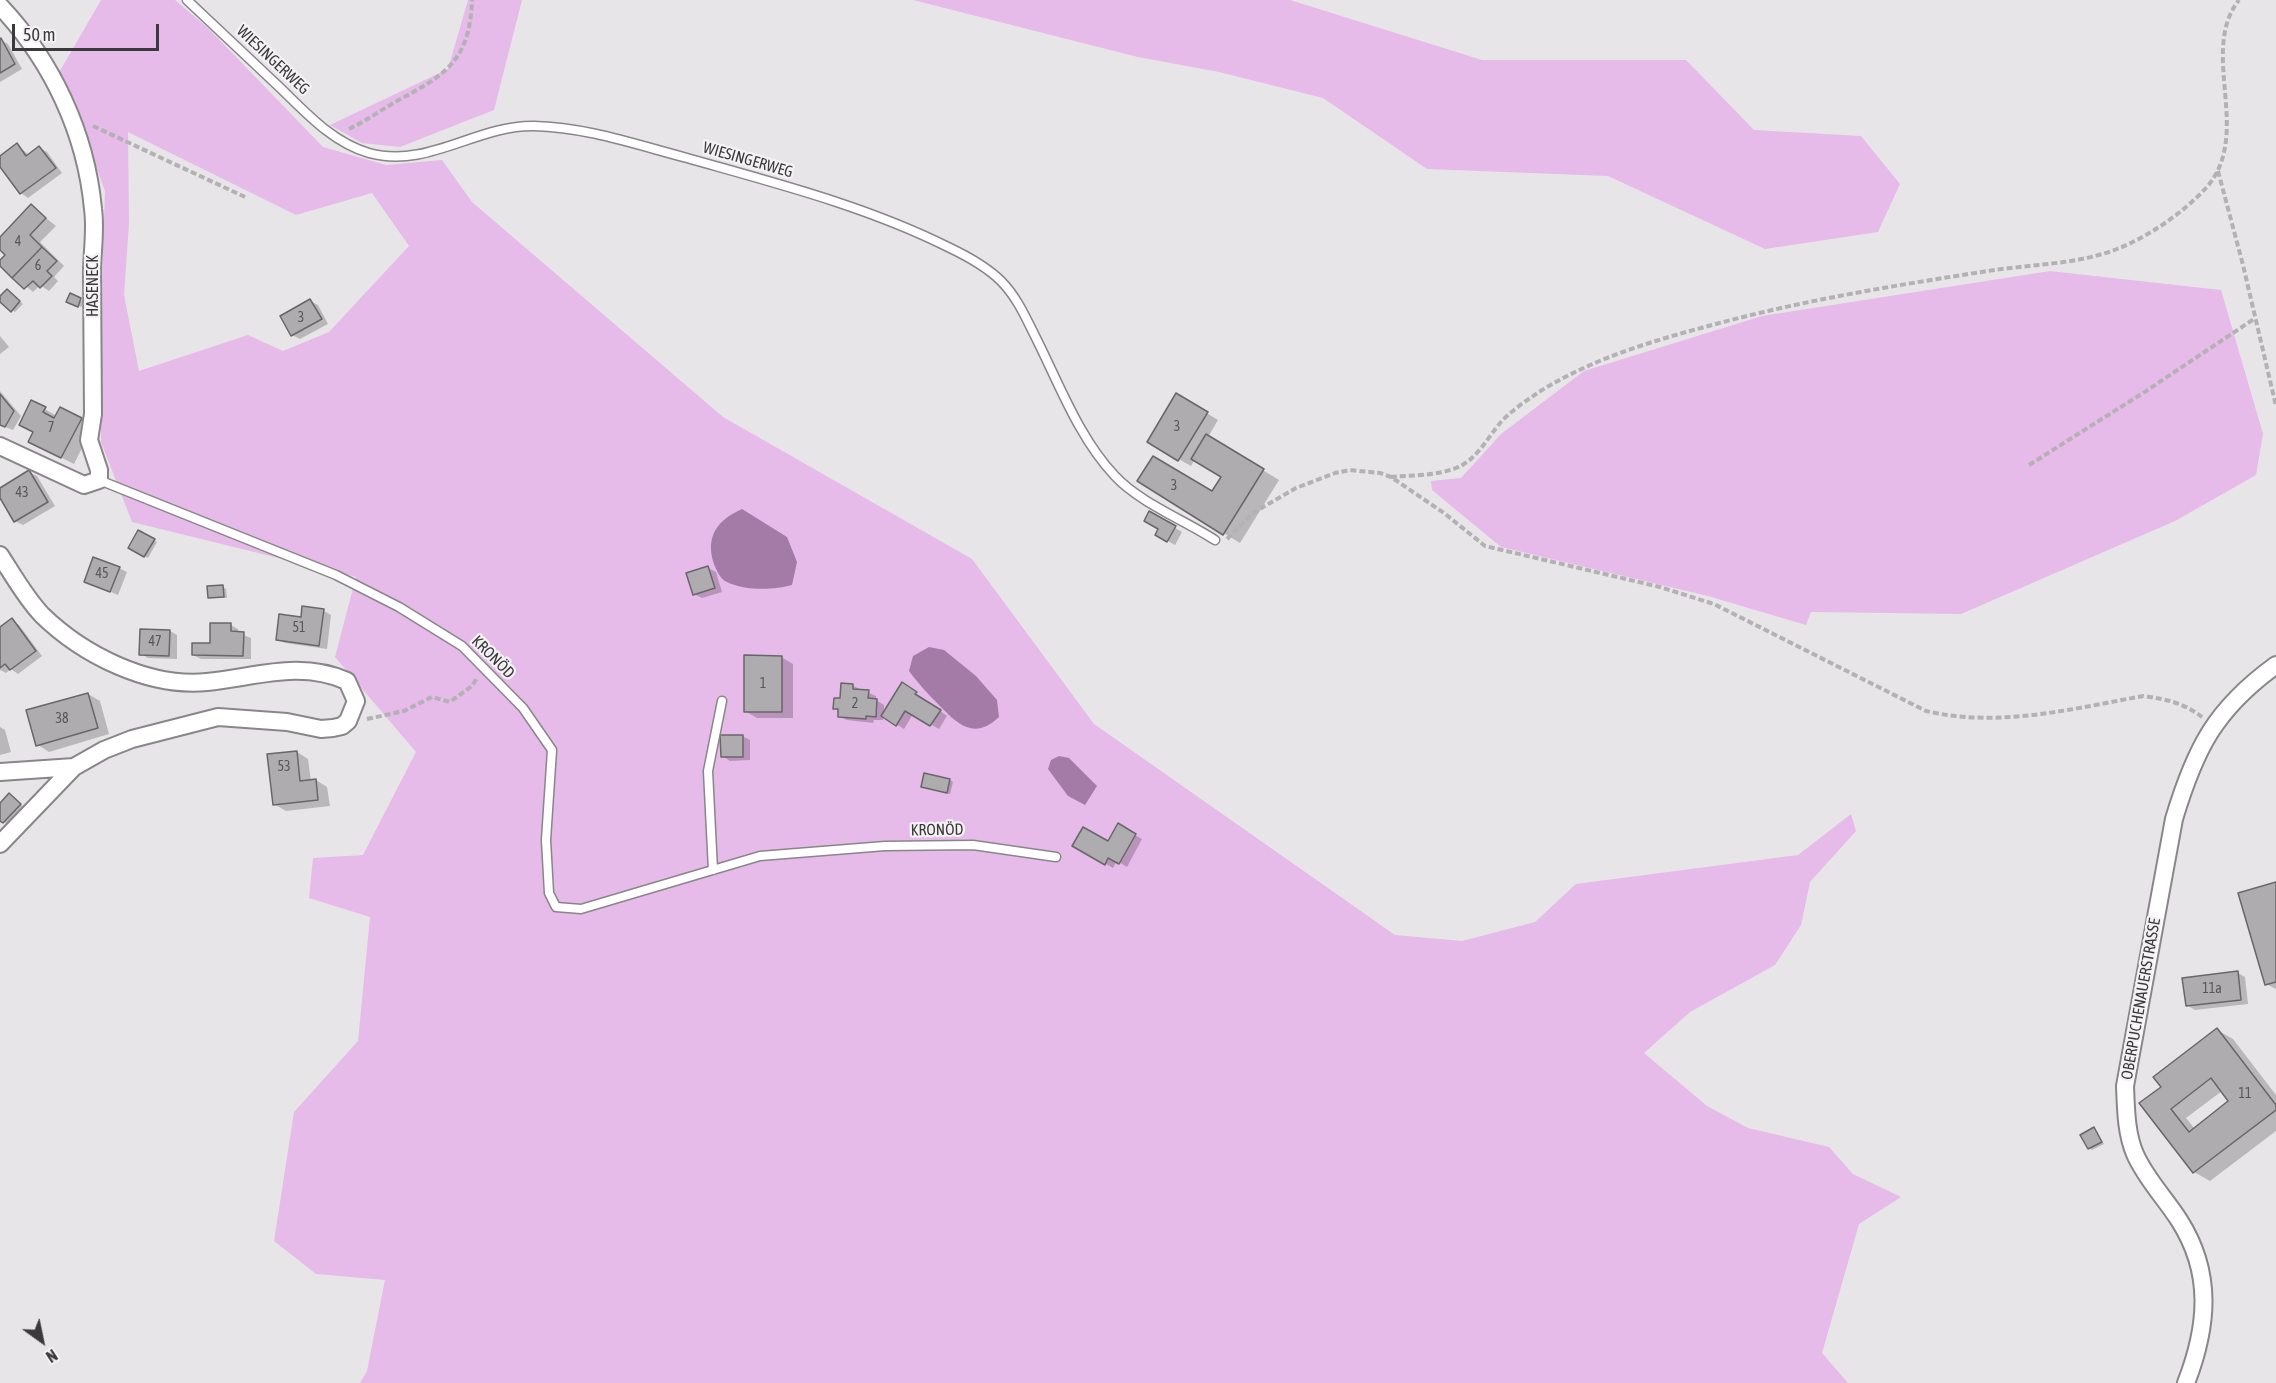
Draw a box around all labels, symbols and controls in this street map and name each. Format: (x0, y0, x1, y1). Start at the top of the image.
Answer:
scale bar (15, 12, 162, 50)
street label: WIESINGERWEG (233, 21, 313, 99)
text: 50 m (23, 24, 55, 45)
street label: WIESINGERWEG (701, 138, 795, 182)
house number: 4 (15, 234, 21, 250)
street label: HASENECK (83, 255, 103, 317)
house number: 6 (35, 258, 41, 274)
house number: 3 (298, 310, 304, 326)
house number: 3 (1174, 419, 1180, 435)
house number: 7 (48, 420, 54, 436)
house number: 3 (1171, 478, 1177, 494)
house number: 43 (15, 485, 29, 501)
house number: 45 (95, 566, 109, 582)
house number: 51 (292, 620, 306, 636)
street label: KRONÖD (468, 632, 518, 682)
house number: 47 (148, 634, 162, 650)
house number: 1 (760, 676, 766, 692)
house number: 2 (852, 696, 858, 712)
house number: 38 (55, 711, 69, 727)
house number: 53 (277, 759, 291, 775)
street label: KRONÖD (910, 820, 964, 840)
street label: OBERPUCHENAUERSTRASSE (2117, 917, 2165, 1081)
house number: 11a (2202, 981, 2222, 997)
house number: 11 (2238, 1086, 2252, 1102)
north arrow (12, 1311, 72, 1371)
text: N (43, 1346, 61, 1366)

